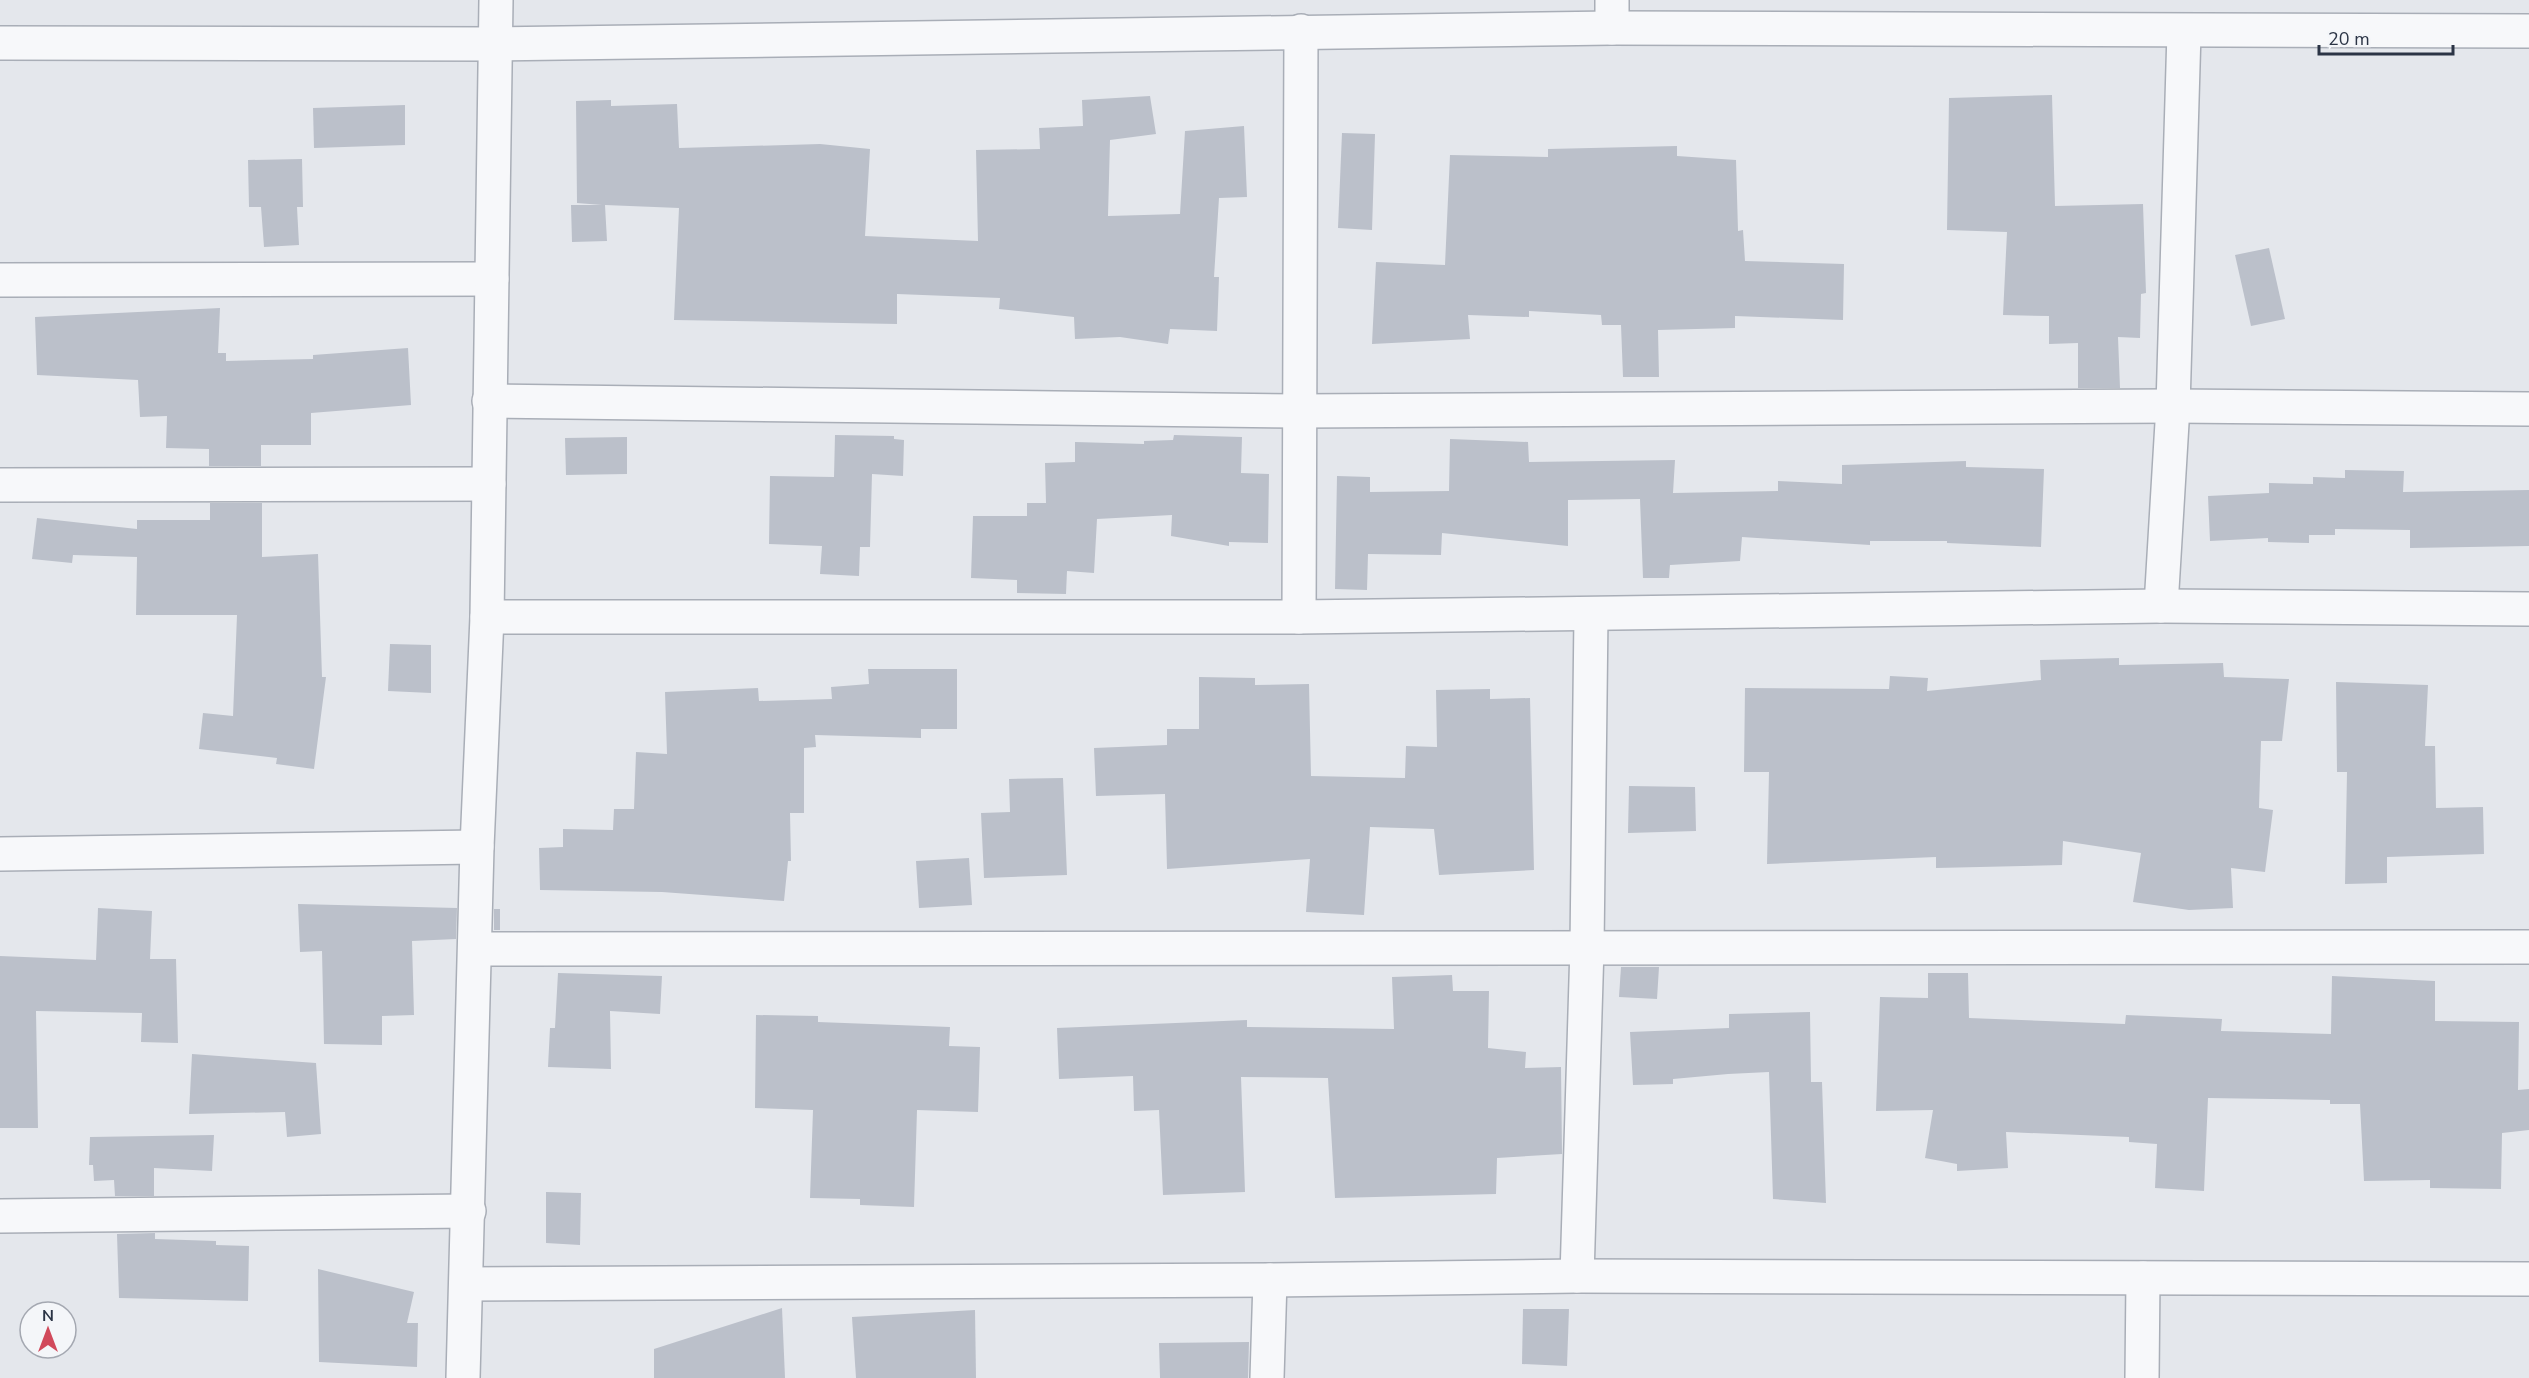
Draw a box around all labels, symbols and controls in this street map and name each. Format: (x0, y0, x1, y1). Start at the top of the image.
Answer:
scale bar (2319, 18, 2452, 56)
text: 20 m (2328, 27, 2370, 51)
north arrow (18, 1300, 78, 1360)
text: N (42, 1305, 54, 1327)

